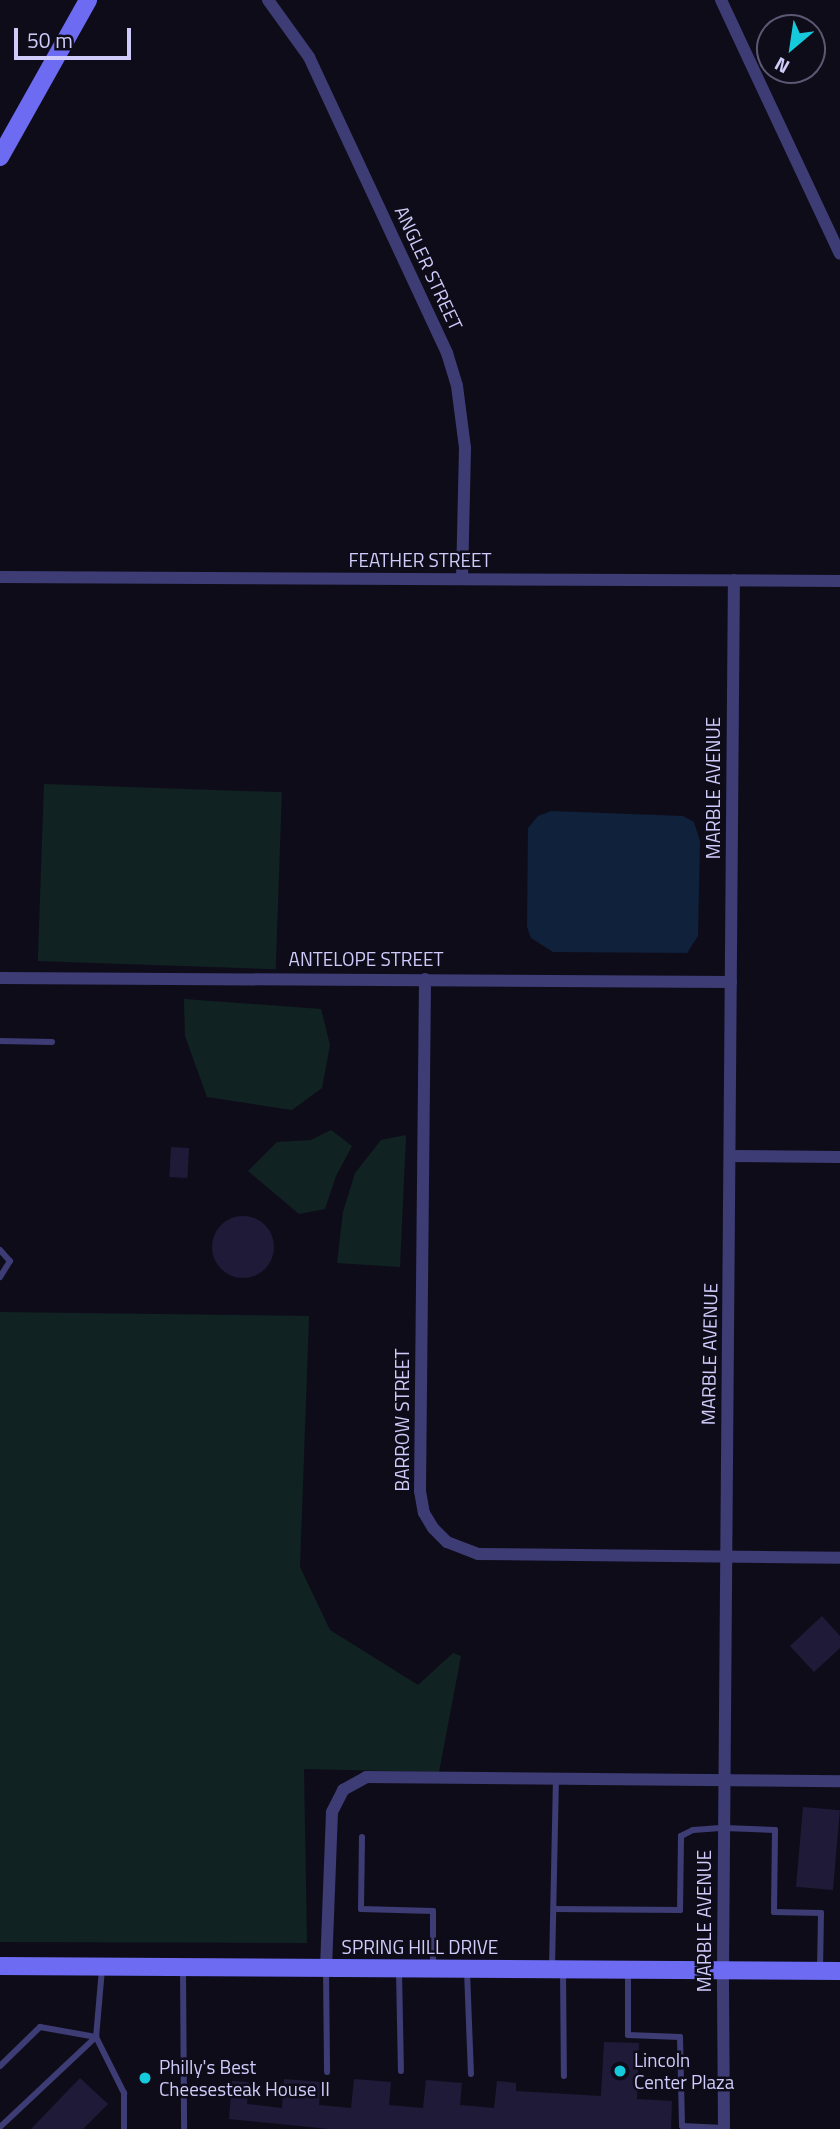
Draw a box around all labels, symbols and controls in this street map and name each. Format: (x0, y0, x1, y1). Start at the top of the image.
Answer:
scale bar (18, 14, 135, 58)
north arrow (756, 14, 826, 84)
text: 50 m (27, 24, 73, 56)
text: N (769, 50, 794, 82)
street label: ANGLER STREET (390, 202, 468, 334)
street label: FEATHER STREET (348, 549, 492, 571)
street label: MARBLE AVENUE (702, 717, 724, 859)
street label: ANTELOPE STREET (289, 948, 443, 970)
street label: MARBLE AVENUE (696, 1283, 722, 1425)
street label: BARROW STREET (391, 1349, 413, 1491)
street label: MARBLE AVENUE (693, 1850, 715, 1992)
street label: SPRING HILL DRIVE (342, 1936, 498, 1958)
place label: Lincoln Center Plaza (634, 2049, 734, 2093)
place label: Philly's Best Cheesesteak House II (159, 2056, 330, 2100)
marker: Lincoln Center Plaza (612, 2063, 628, 2079)
marker: Philly's Best Cheesesteak House II (137, 2070, 153, 2086)

